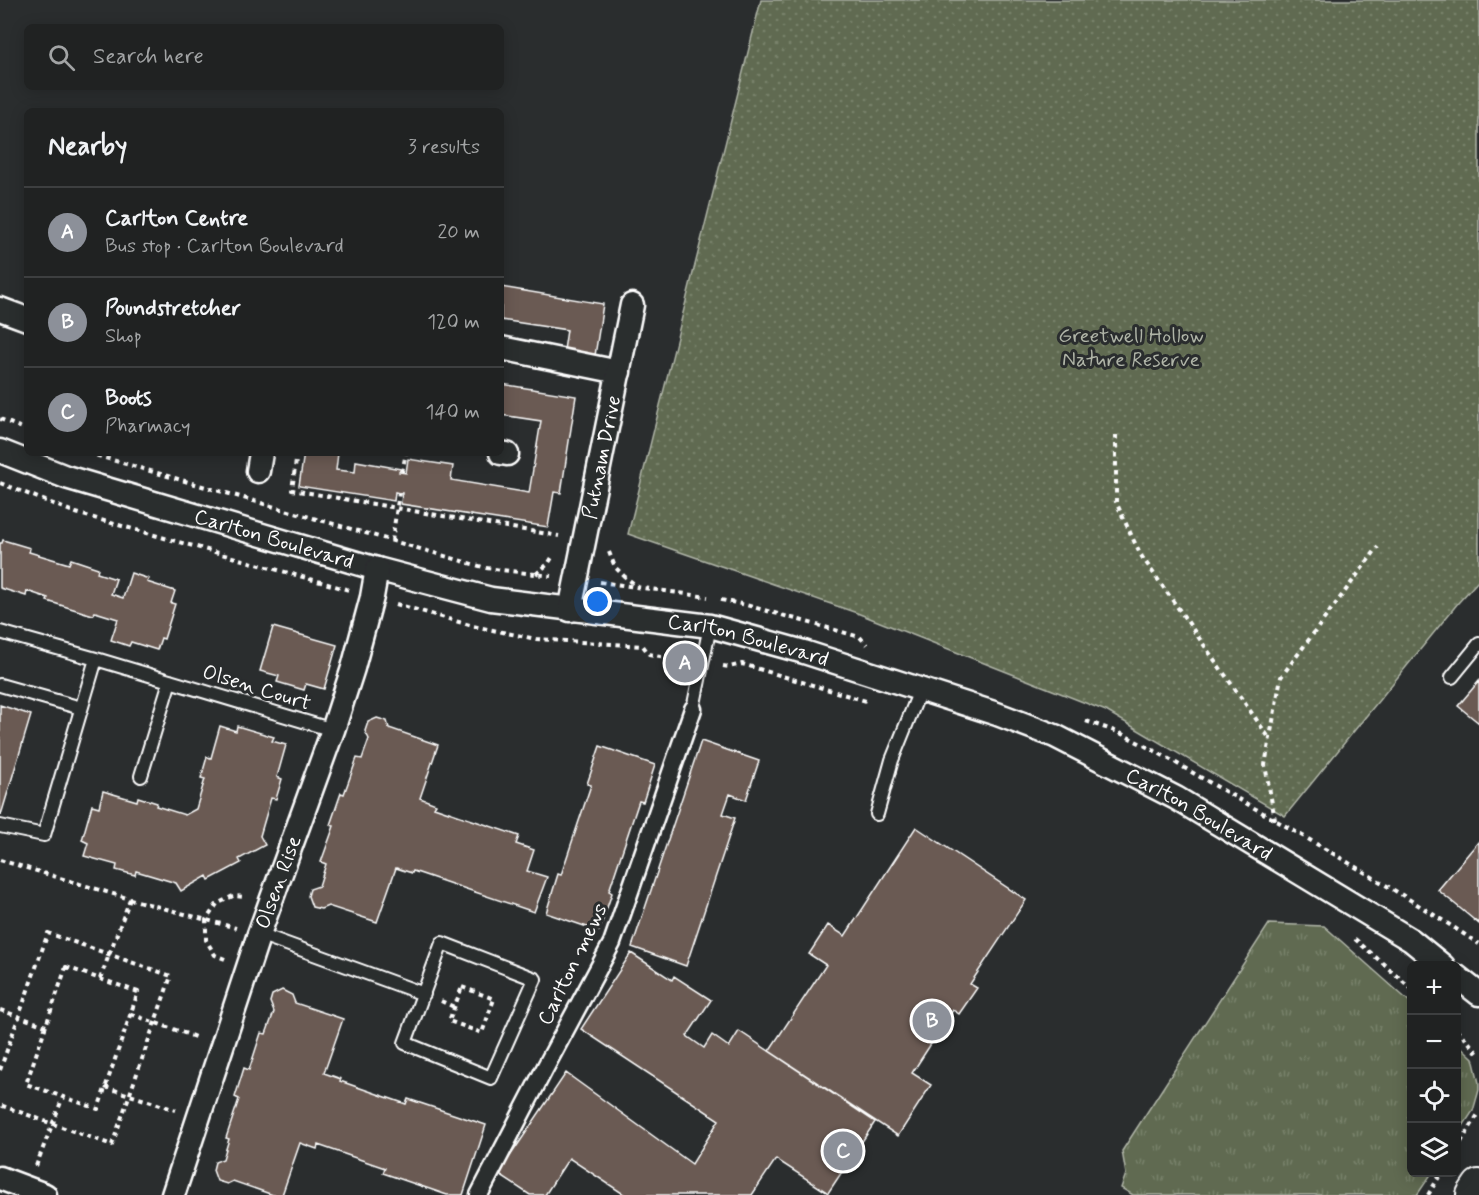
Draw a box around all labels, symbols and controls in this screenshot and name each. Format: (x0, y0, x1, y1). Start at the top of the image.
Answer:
search box (24, 24, 504, 90)
icon: search (45, 41, 78, 74)
text: Search here (93, 43, 204, 71)
text: Nearby (48, 130, 127, 164)
text: 3 results (408, 134, 480, 161)
text: Carlton Centre (105, 205, 248, 233)
text: A (61, 219, 74, 246)
text: 20 m (437, 219, 480, 246)
text: Bus stop · Carlton Boulevard (105, 233, 344, 260)
text: Poundstretcher (105, 295, 241, 323)
text: B (61, 309, 74, 336)
text: 120 m (427, 309, 480, 336)
park label: Greetwell Hollow Nature Reserve (1058, 322, 1204, 374)
text: Shop (105, 323, 142, 350)
text: Boots (105, 385, 152, 413)
street label: Putnam Drive (576, 393, 628, 522)
text: C (60, 399, 75, 426)
text: 140 m (426, 399, 480, 426)
text: Pharmacy (105, 413, 191, 440)
street label: Carlton Boulevard (191, 503, 357, 576)
your location (583, 587, 612, 616)
street label: Carlton Boulevard (666, 608, 832, 674)
pin: A (666, 640, 704, 686)
street label: Olsen Court (199, 658, 314, 718)
street label: Carlton Boulevard (1121, 762, 1277, 868)
street label: Olsen Rise (249, 832, 309, 933)
street label: Carlton mews (531, 899, 615, 1030)
map controls (1407, 961, 1461, 1177)
button: + (1407, 961, 1461, 1015)
pin: B (912, 998, 952, 1044)
button: − (1407, 1015, 1461, 1069)
button: locate (1407, 1069, 1461, 1123)
button: layers (1407, 1123, 1461, 1177)
pin: C (824, 1128, 862, 1174)

